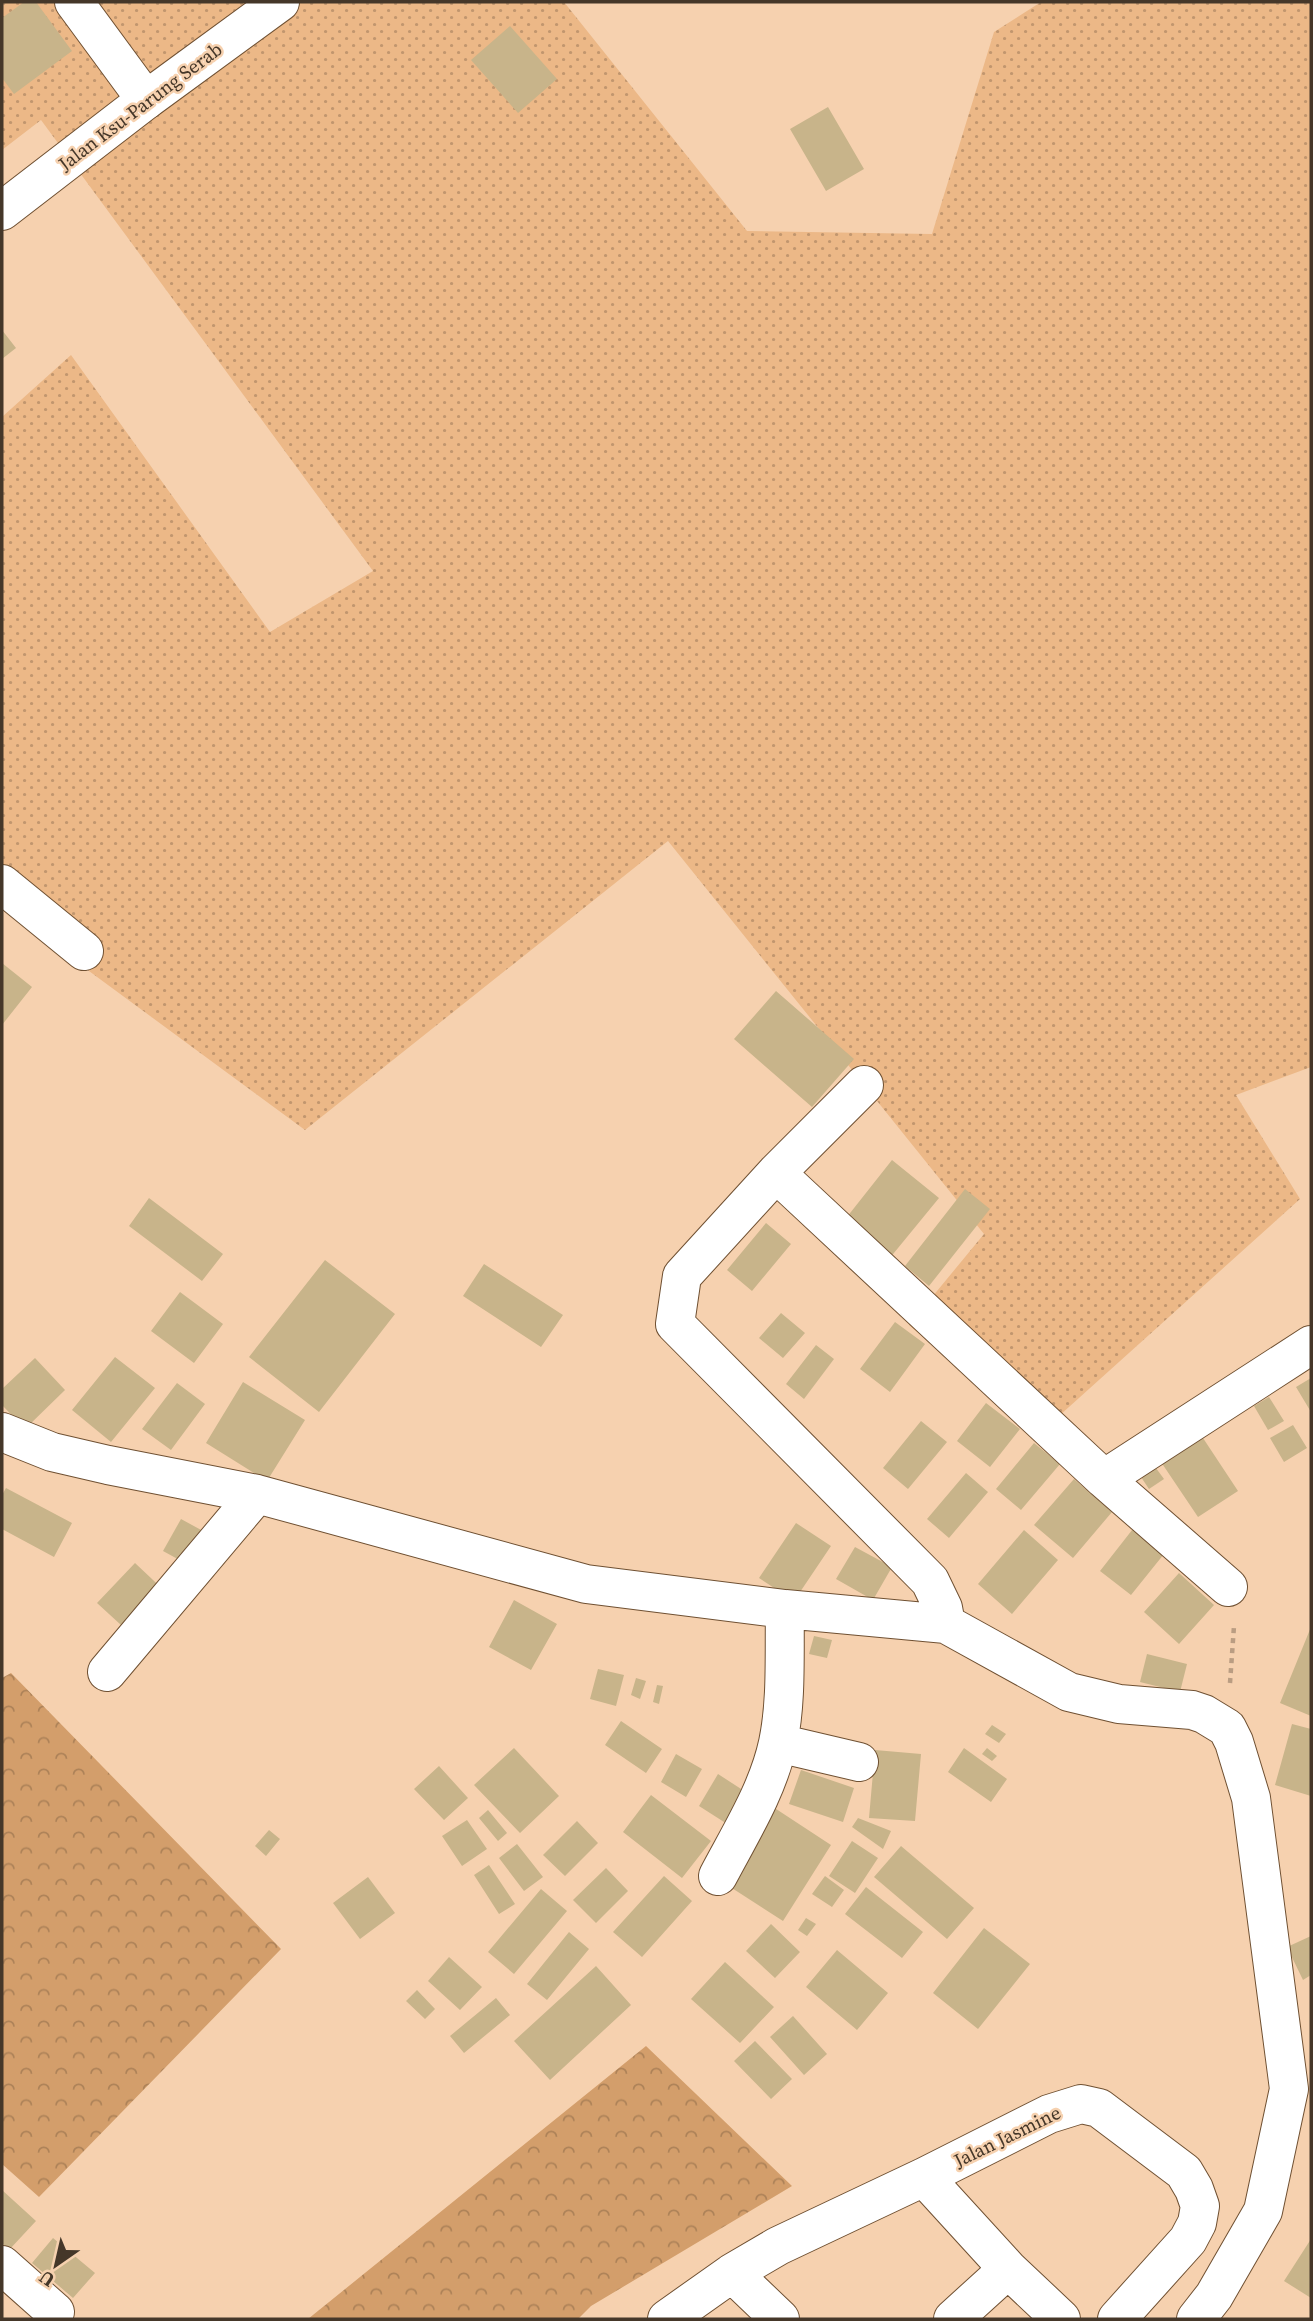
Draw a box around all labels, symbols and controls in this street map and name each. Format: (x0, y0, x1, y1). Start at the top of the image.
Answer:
street label: Jalan Ksu-Parung Serab (52, 36, 227, 177)
street label: Jalan Jasmine (948, 2099, 1065, 2174)
north arrow (21, 2230, 91, 2300)
text: U (33, 2264, 60, 2294)

